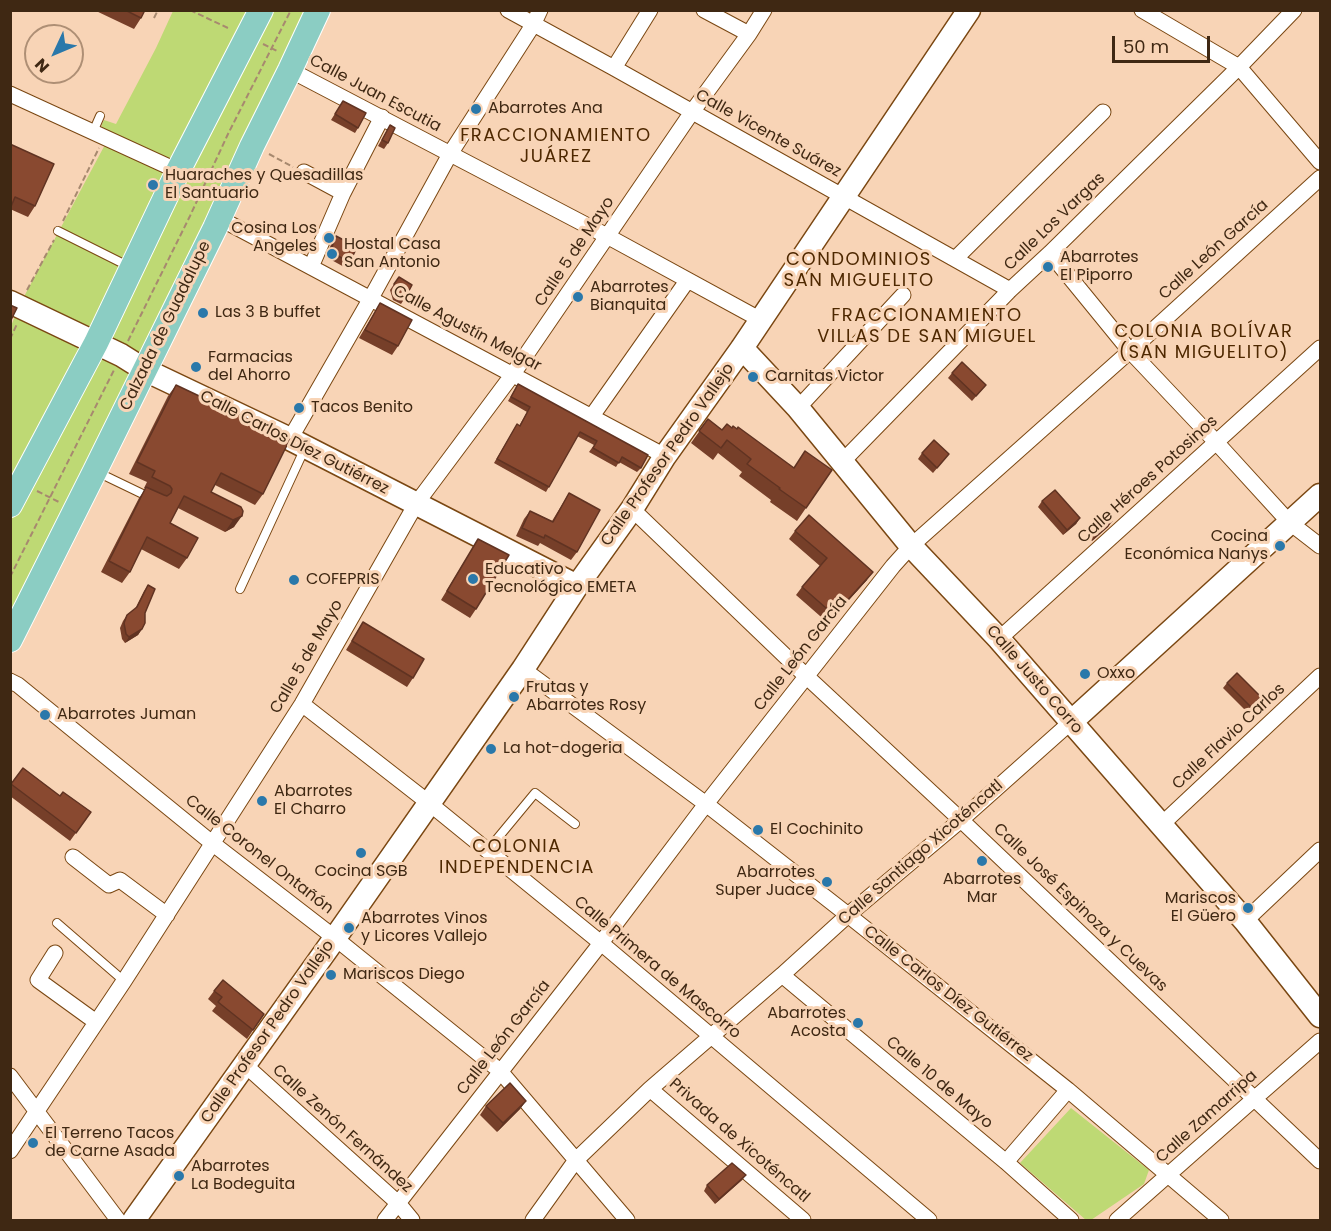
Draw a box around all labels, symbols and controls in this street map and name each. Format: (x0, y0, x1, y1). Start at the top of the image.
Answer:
north arrow (24, 24, 84, 84)
scale bar (1115, 24, 1212, 62)
text: 50 m (1123, 34, 1169, 59)
street label: Calle Juan Escutia (306, 51, 444, 137)
text: N (30, 53, 55, 78)
street label: Calle Vicente Suárez (692, 86, 844, 182)
place label: Abarrotes Ana (488, 99, 603, 119)
marker: Abarrotes Ana (469, 102, 483, 116)
district label: FRACCIONAMIENTO JUÁREZ (460, 125, 652, 168)
place label: Huaraches y Quesadillas El Santuario (165, 166, 363, 204)
street label: Calle Los Vargas (1001, 169, 1109, 275)
marker: Huaraches y Quesadillas El Santuario (146, 178, 160, 192)
street label: Calle 5 de Mayo (531, 193, 619, 311)
street label: Calle León García (1155, 196, 1273, 304)
place label: Cosina Los Angeles (231, 219, 317, 257)
marker: Cosina Los Angeles (322, 231, 336, 245)
place label: Hostal Casa San Antonio (344, 235, 441, 273)
street label: Calzada de Guadalupe (117, 238, 215, 414)
marker: Hostal Casa San Antonio (325, 247, 339, 261)
place label: Abarrotes El Piporro (1060, 248, 1139, 286)
district label: CONDOMINIOS SAN MIGUELITO (783, 249, 935, 292)
marker: Abarrotes El Piporro (1041, 260, 1055, 274)
place label: Abarrotes Bianquita (590, 278, 669, 316)
street label: Calle Agustín Melgar (390, 282, 544, 376)
marker: Abarrotes Bianquita (571, 290, 585, 304)
place label: Las 3 B buffet (215, 303, 320, 323)
district label: FRACCIONAMIENTO VILLAS DE SAN MIGUEL (817, 305, 1037, 348)
marker: Las 3 B buffet (196, 306, 210, 320)
district label: COLONIA BOLÍVAR (SAN MIGUELITO) (1114, 321, 1294, 364)
place label: Farmacias del Ahorro (208, 348, 293, 386)
marker: Farmacias del Ahorro (189, 360, 203, 374)
street label: Calle Profesor Pedro Vallejo (597, 360, 739, 550)
place label: Carnitas Victor (765, 367, 884, 387)
marker: Carnitas Victor (746, 370, 760, 384)
street label: Calle Carlos Díez Gutiérrez (196, 387, 392, 499)
place label: Tacos Benito (311, 398, 413, 418)
marker: Tacos Benito (292, 401, 306, 415)
street label: Calle Héroes Potosinos (1074, 412, 1222, 548)
place label: Cocina Económica Nanys (1124, 527, 1268, 565)
marker: Cocina Económica Nanys (1273, 539, 1287, 553)
place label: Educativo Tecnológico EMETA (485, 560, 637, 598)
place label: COFEPRIS (306, 570, 380, 590)
marker: Educativo Tecnológico EMETA (466, 572, 480, 586)
marker: COFEPRIS (287, 573, 301, 587)
street label: Calle León García (750, 593, 852, 715)
street label: Calle 5 de Mayo (267, 597, 347, 717)
street label: Calle Justo Corro (982, 622, 1086, 738)
place label: Oxxo (1097, 664, 1135, 684)
marker: Oxxo (1078, 667, 1092, 681)
place label: Frutas y Abarrotes Rosy (526, 678, 646, 716)
street label: Calle Flavio Carlos (1169, 680, 1289, 794)
marker: Frutas y Abarrotes Rosy (507, 690, 521, 704)
place label: Abarrotes Juman (57, 705, 196, 725)
marker: Abarrotes Juman (38, 708, 52, 722)
place label: La hot-dogeria (503, 739, 623, 759)
marker: La hot-dogeria (484, 742, 498, 756)
street label: Calle Santiago Xicoténcatl (835, 776, 1007, 930)
place label: Abarrotes El Charro (274, 782, 353, 820)
street label: Calle Coronel Ontañón (181, 791, 337, 919)
marker: Abarrotes El Charro (255, 794, 269, 808)
place label: El Cochinito (770, 820, 863, 840)
street label: Calle José Espinoza y Cuevas (989, 820, 1171, 996)
marker: El Cochinito (751, 823, 765, 837)
district label: COLONIA INDEPENDENCIA (439, 836, 595, 878)
marker: Cocina SGB (354, 846, 368, 860)
marker: Abarrotes Mar (975, 854, 989, 868)
place label: Cocina SGB (314, 862, 408, 882)
place label: Abarrotes Super Juace (715, 863, 815, 901)
place label: Abarrotes Mar (943, 870, 1021, 908)
marker: Abarrotes Super Juace (820, 875, 834, 889)
place label: Mariscos El Güero (1165, 889, 1236, 927)
street label: Calle Primera de Mascorro (570, 893, 744, 1043)
marker: Mariscos El Güero (1241, 901, 1255, 915)
place label: Abarrotes Vinos y Licores Vallejo (361, 909, 488, 947)
marker: Abarrotes Vinos y Licores Vallejo (342, 921, 356, 935)
street label: Calle Carlos Díez Gutiérrez (860, 922, 1036, 1066)
street label: Calle Profesor Pedro Vallejo (197, 937, 339, 1127)
place label: Mariscos Diego (343, 965, 465, 985)
marker: Mariscos Diego (324, 968, 338, 982)
street label: Calle León García (453, 977, 555, 1099)
place label: Abarrotes Acosta (767, 1004, 846, 1042)
marker: Abarrotes Acosta (851, 1016, 865, 1030)
street label: Calle 10 de Mayo (882, 1033, 996, 1133)
street label: Calle Zenón Fernández (268, 1061, 416, 1197)
street label: Calle Zamarripa (1152, 1067, 1262, 1167)
street label: Privada de Xicoténcatl (665, 1075, 813, 1207)
place label: El Terreno Tacos de Carne Asada (45, 1124, 175, 1162)
marker: El Terreno Tacos de Carne Asada (26, 1136, 40, 1150)
place label: Abarrotes La Bodeguita (191, 1157, 295, 1195)
marker: Abarrotes La Bodeguita (172, 1169, 186, 1183)

